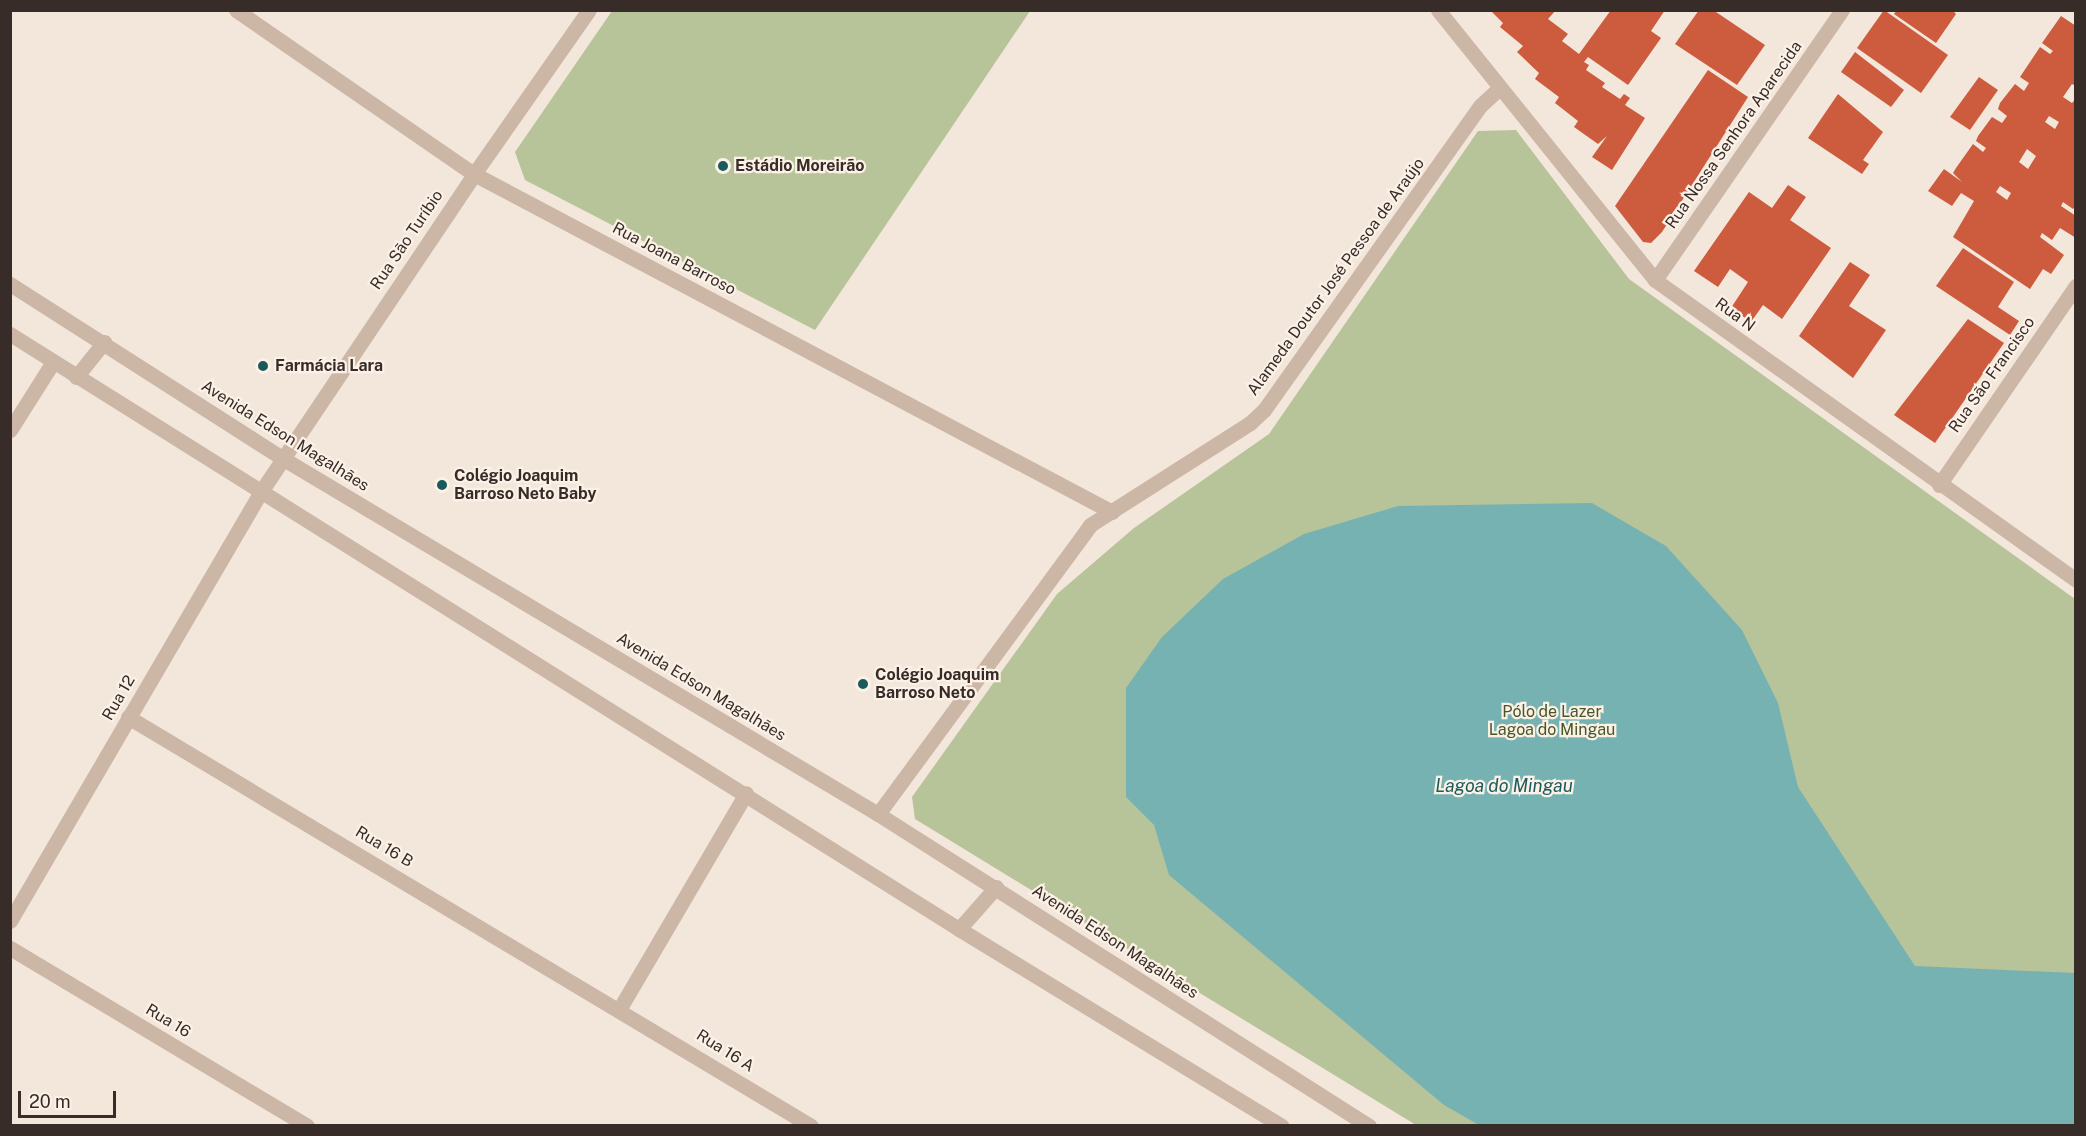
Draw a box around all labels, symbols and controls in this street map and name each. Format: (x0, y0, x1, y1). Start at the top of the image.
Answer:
street label: Rua Nossa Senhora Aparecida (1662, 38, 1806, 232)
street label: Alameda Doutor José Pessoa de Araújo (1243, 154, 1429, 400)
place label: Estádio Moreirão (735, 156, 865, 176)
marker: Estádio Moreirão (716, 159, 730, 173)
street label: Rua São Turíbio (367, 187, 447, 293)
street label: Rua Joana Barroso (609, 218, 739, 300)
street label: Rua N (1711, 294, 1759, 336)
street label: Rua São Francisco (1945, 313, 2039, 437)
place label: Farmácia Lara (275, 356, 383, 376)
marker: Farmácia Lara (256, 359, 270, 373)
street label: Avenida Edson Magalhães (198, 376, 372, 496)
place label: Colégio Joaquim Barroso Neto Baby (454, 466, 597, 504)
marker: Colégio Joaquim Barroso Neto Baby (435, 478, 449, 492)
street label: Avenida Edson Magalhães (613, 629, 789, 745)
place label: Colégio Joaquim Barroso Neto (875, 665, 999, 703)
street label: Rua 12 (98, 672, 140, 724)
marker: Colégio Joaquim Barroso Neto (856, 677, 870, 691)
park label: Pólo de Lazer Lagoa do Mingau (1488, 702, 1616, 740)
water label: Lagoa do Mingau (1435, 775, 1573, 797)
street label: Rua 16 B (352, 822, 416, 872)
street label: Avenida Edson Magalhães (1028, 881, 1202, 1003)
street label: Rua 16 (142, 1000, 194, 1042)
street label: Rua 16 A (693, 1026, 757, 1076)
scale bar (21, 1079, 118, 1117)
text: 20 m (29, 1091, 71, 1112)

